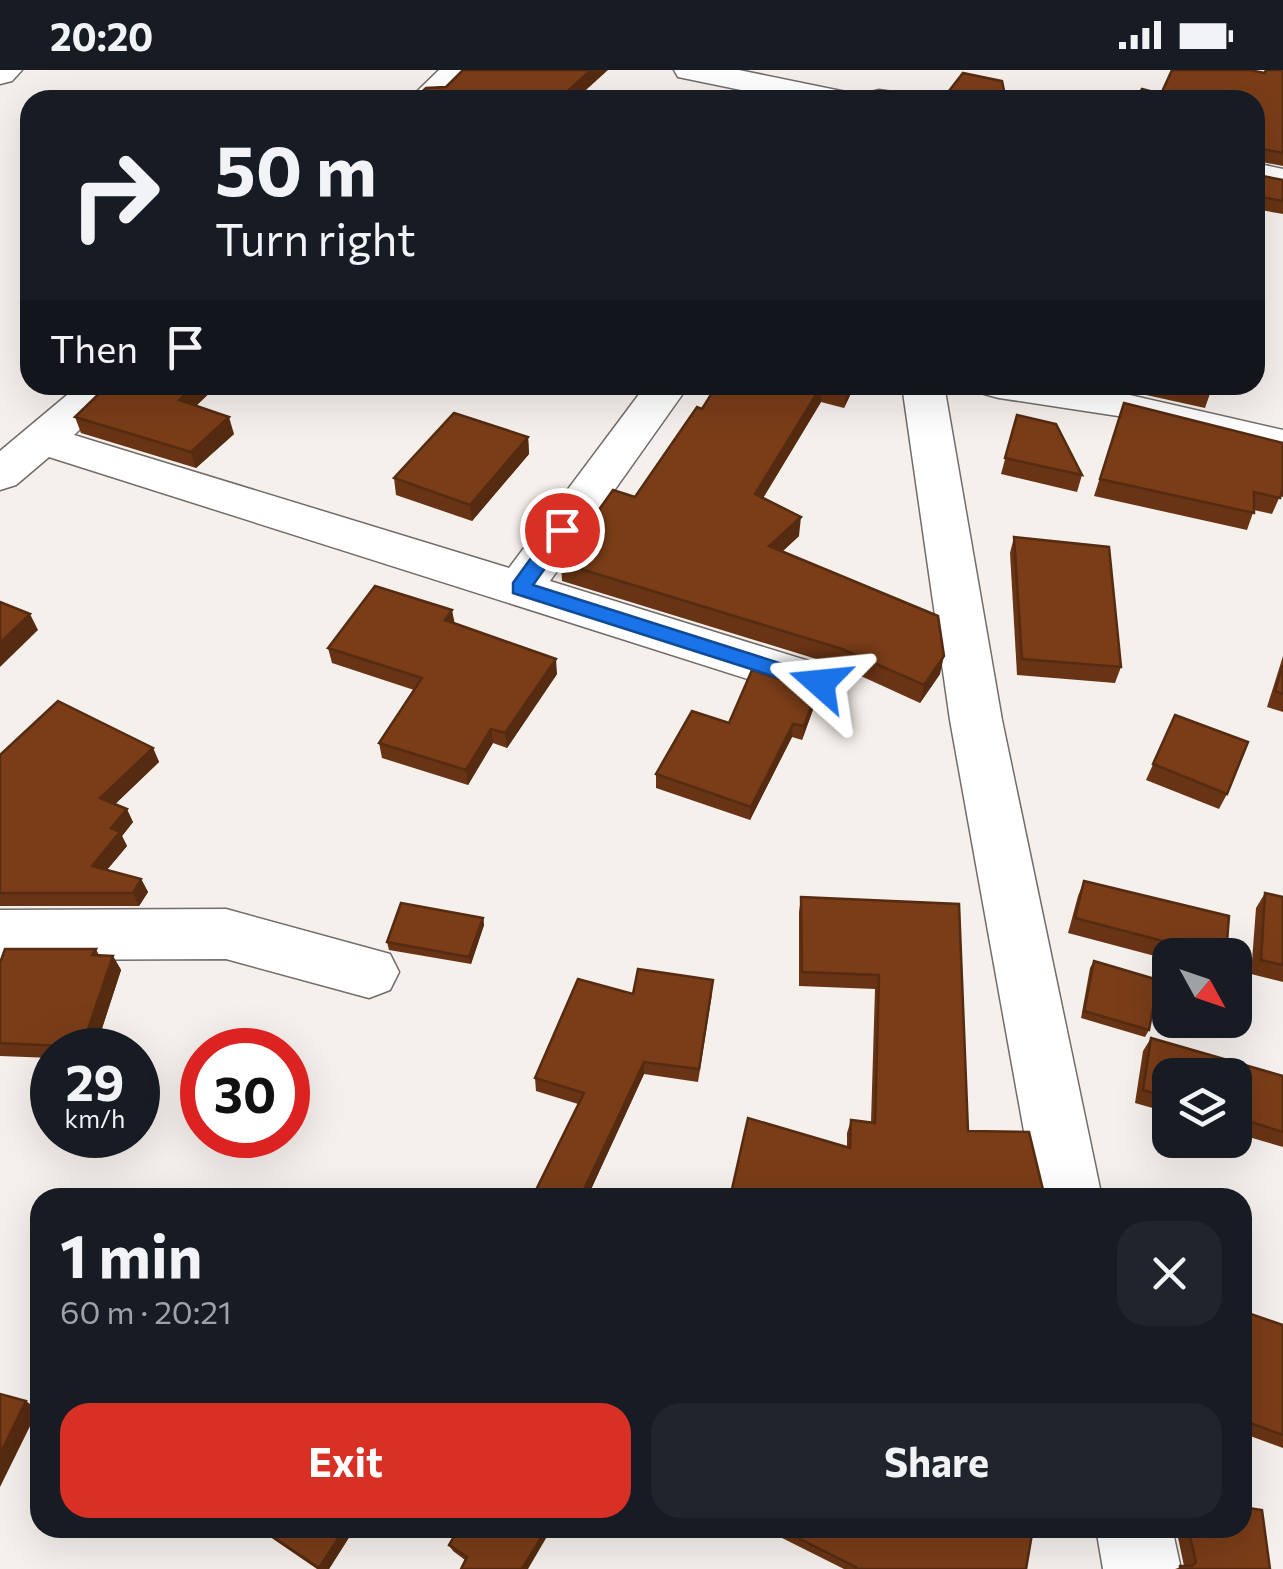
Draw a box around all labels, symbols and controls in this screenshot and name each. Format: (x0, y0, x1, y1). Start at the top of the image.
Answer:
text: 20:20 (50, 12, 153, 59)
text: 50 m (215, 125, 377, 210)
icon: right (50, 130, 180, 260)
text: Turn right (215, 210, 416, 265)
icon: arrive (158, 320, 213, 375)
text: Then (50, 324, 138, 371)
pin (520, 488, 605, 573)
icon: arrive (535, 503, 590, 558)
position arrow (768, 631, 872, 735)
north arrow (1152, 938, 1252, 1038)
map controls (1152, 938, 1252, 1158)
speed limit sign: 30 (180, 1028, 310, 1158)
text: 29 (65, 1050, 124, 1111)
button: layers (1152, 1058, 1252, 1158)
text: km/h (65, 1103, 125, 1133)
text: 1 min (60, 1217, 202, 1290)
button: close (1117, 1221, 1222, 1326)
text: 60 m · 20:21 (60, 1291, 232, 1331)
button: Exit (60, 1403, 631, 1518)
button: Share (651, 1403, 1222, 1518)

